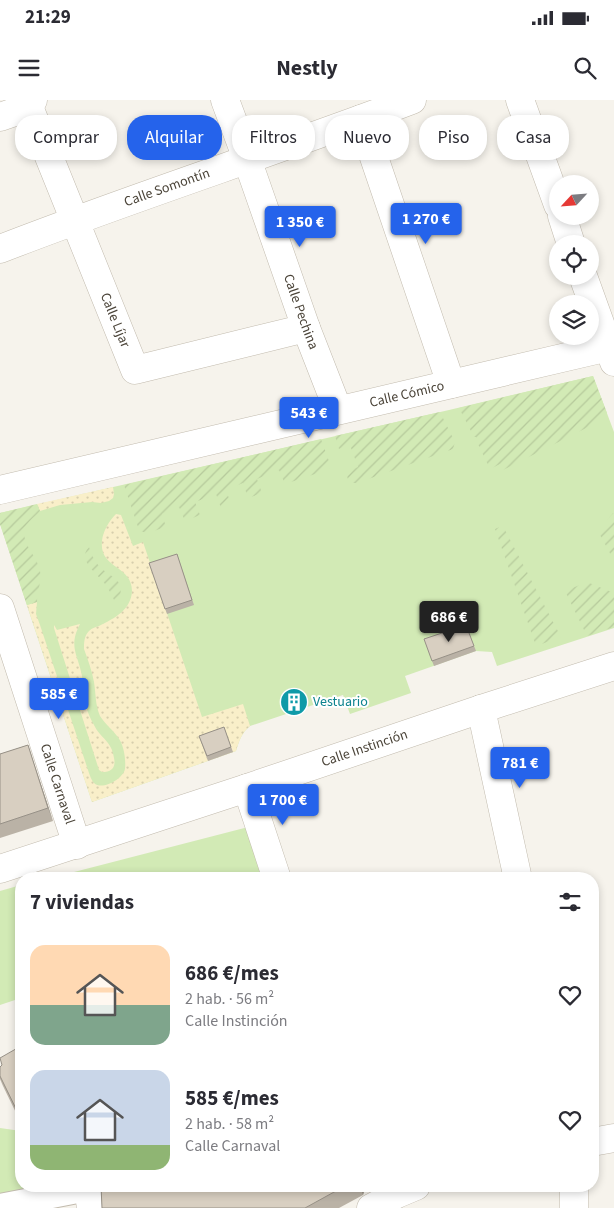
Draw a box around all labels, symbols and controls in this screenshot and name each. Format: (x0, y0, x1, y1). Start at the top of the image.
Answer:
text: 21:29 (25, 4, 71, 31)
text: Nestly (276, 52, 338, 84)
icon: menu (15, 54, 43, 82)
icon: search (571, 54, 599, 82)
chip: Comprar (15, 115, 117, 160)
chip: Alquilar (127, 115, 222, 160)
chip: Filtros (232, 115, 315, 160)
chip: Nuevo (325, 115, 409, 160)
chip: Piso (419, 115, 487, 160)
chip: Casa (497, 115, 569, 160)
street label: Calle Somontín (121, 163, 213, 212)
north arrow (549, 175, 599, 225)
map controls (549, 175, 599, 345)
pin: 1 270 € (380, 202, 472, 245)
pin: 1 350 € (254, 206, 346, 248)
text: 1 270 € (402, 208, 450, 230)
text: 1 350 € (276, 211, 324, 233)
button: locate (549, 235, 599, 285)
street label: Calle Pechina (278, 272, 323, 352)
street label: Calle Líjar (95, 290, 135, 351)
button: layers (549, 295, 599, 345)
street label: Calle Cómico (367, 376, 446, 413)
pin: 543 € (274, 396, 344, 439)
text: 543 € (291, 402, 328, 424)
pin: 686 € (414, 600, 484, 643)
text: 686 € (431, 606, 468, 628)
pin: 585 € (24, 678, 94, 720)
text: 585 € (41, 683, 78, 705)
building icon: Vestuario (279, 687, 309, 717)
place label: Vestuario (313, 692, 368, 712)
street label: Calle Instinción (319, 724, 410, 772)
street label: Calle Carnaval (35, 741, 80, 827)
pin: 781 € (485, 746, 555, 789)
text: 781 € (502, 752, 539, 774)
pin: 1 700 € (237, 784, 329, 826)
text: 1 700 € (259, 789, 307, 811)
text: 7 viviendas (30, 887, 134, 917)
icon: filters (556, 888, 584, 916)
text: 686 €/mes (185, 958, 279, 988)
icon: home (70, 965, 130, 1025)
icon: heart (556, 981, 584, 1009)
text: 2 hab. · 56 m² (185, 988, 274, 1010)
text: Calle Instinción (185, 1010, 288, 1032)
text: 585 €/mes (185, 1083, 279, 1113)
icon: home (70, 1090, 130, 1150)
icon: heart (556, 1106, 584, 1134)
text: 2 hab. · 58 m² (185, 1113, 274, 1135)
text: Calle Carnaval (185, 1135, 280, 1157)

